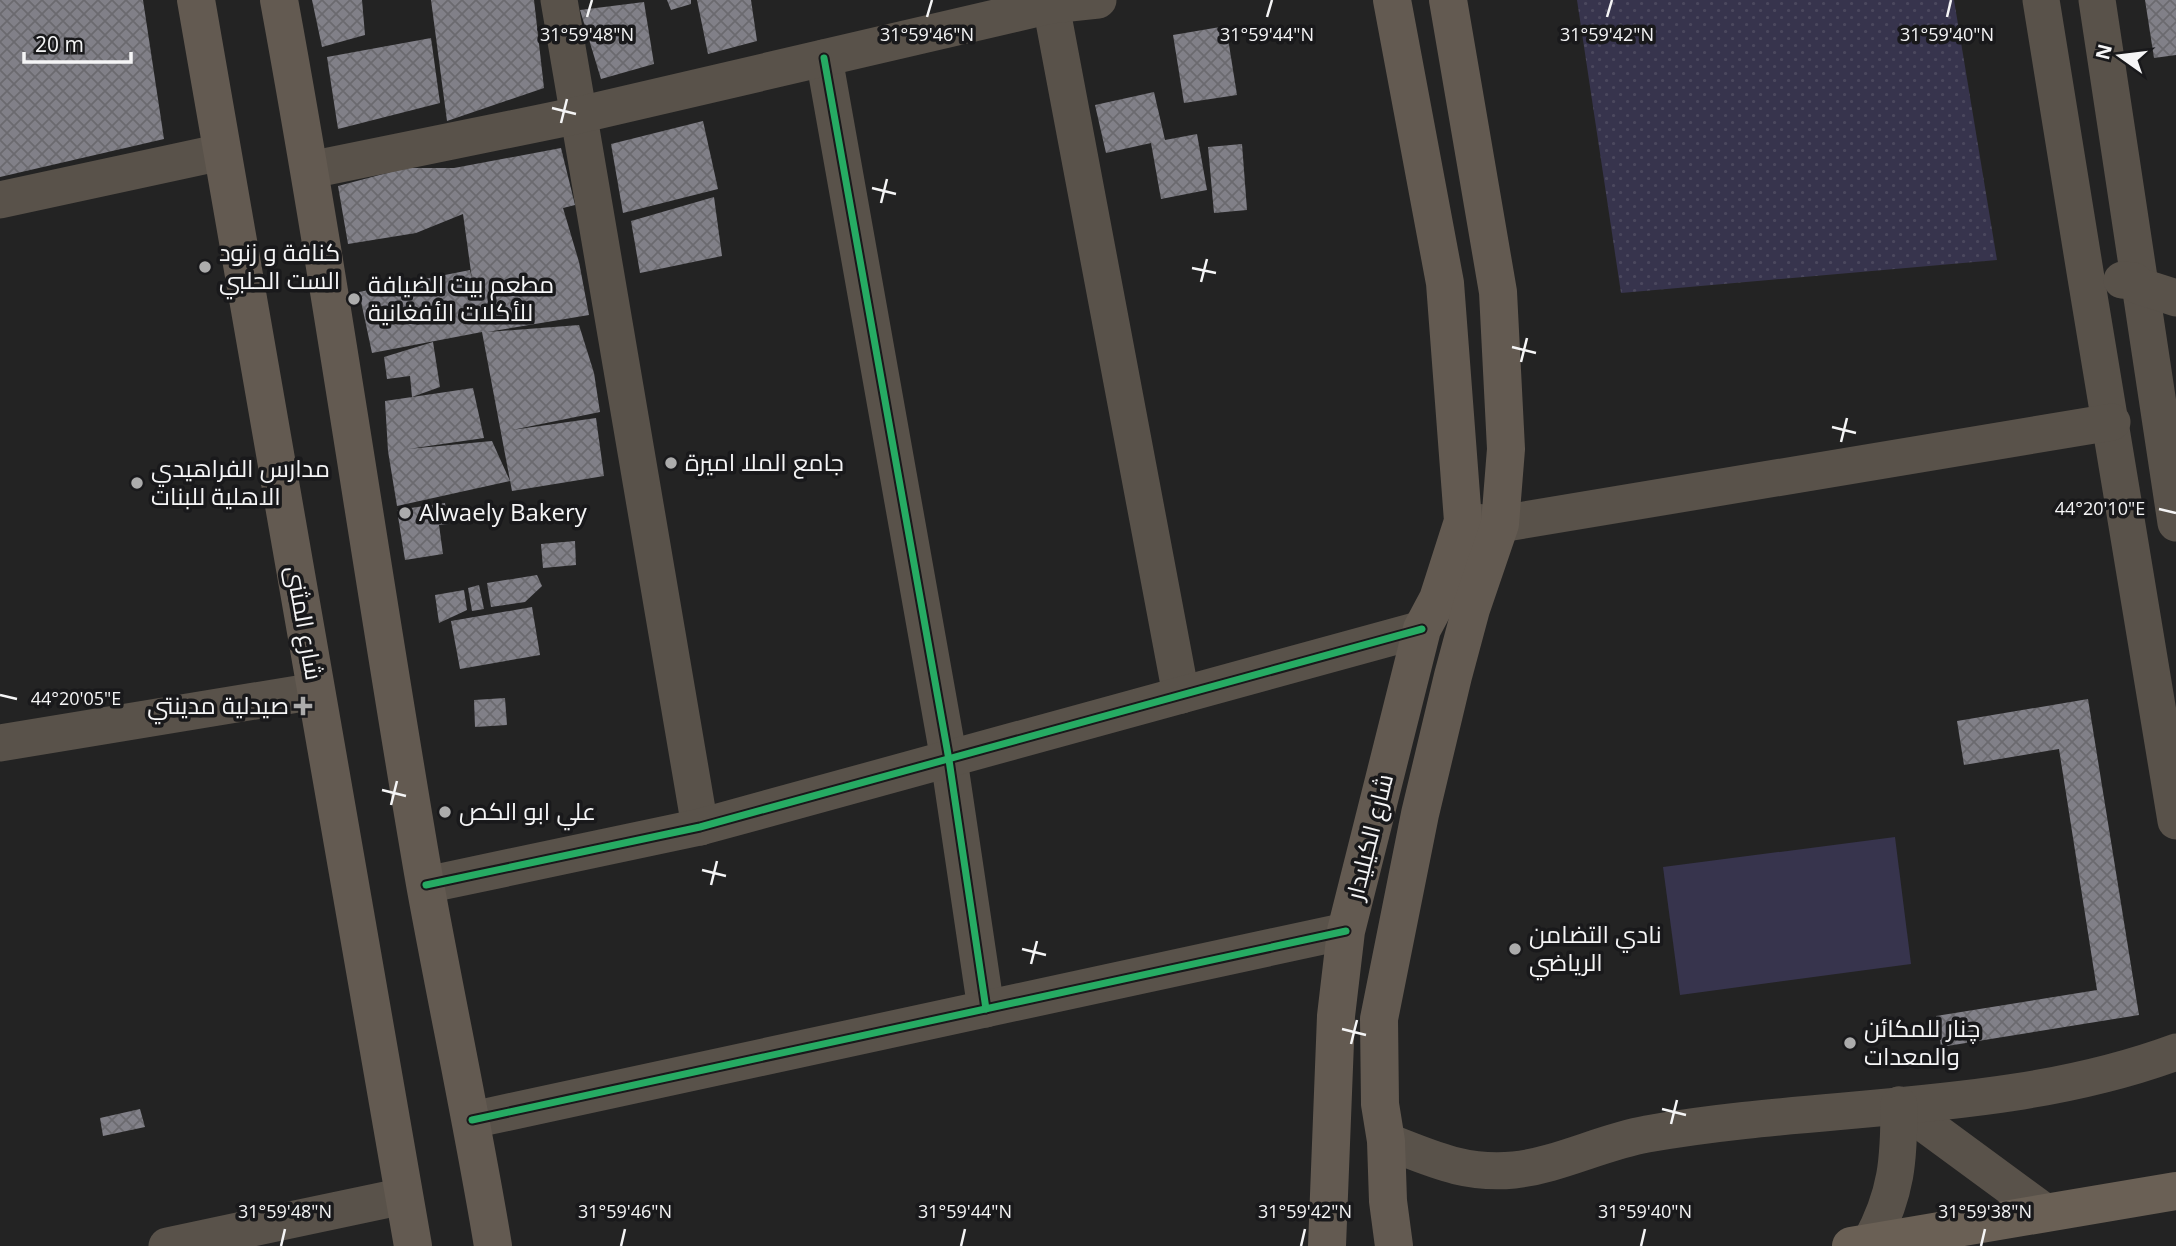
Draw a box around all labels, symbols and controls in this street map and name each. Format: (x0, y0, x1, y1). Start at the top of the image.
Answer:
scale bar (24, 21, 131, 65)
north arrow (2085, 21, 2155, 91)
text: 31°59'48"N (540, 22, 634, 46)
text: 31°59'46"N (880, 22, 974, 46)
text: 31°59'44"N (1220, 22, 1314, 46)
text: 31°59'42"N (1560, 22, 1654, 46)
text: 31°59'40"N (1900, 22, 1994, 46)
text: 20 m (35, 30, 84, 58)
text: N (2089, 41, 2118, 63)
place label: كنافة و زنود الست الحلبي (219, 235, 340, 300)
marker: كنافة و زنود الست الحلبي (197, 259, 213, 275)
place label: مطعم بيت الضيافة للأكلات الأفغانية (368, 267, 554, 328)
marker: مطعم بيت الضيافة للأكلات الأفغانية (346, 291, 362, 307)
place label: جامع الملا اميرة (685, 445, 844, 479)
place label: مدارس الفراهيدي الاهلية للبنات (151, 451, 330, 512)
marker: جامع الملا اميرة (663, 455, 679, 471)
marker: مدارس الفراهيدي الاهلية للبنات (129, 475, 145, 491)
place label: Alwaely Bakery (419, 495, 588, 528)
text: 44°20'10"E (2055, 496, 2145, 520)
marker: Alwaely Bakery (397, 505, 413, 521)
street label: شارع المثنى (278, 563, 332, 683)
text: 44°20'05"E (31, 686, 121, 710)
place label: صيدلية مدينتي (147, 688, 289, 725)
marker: صيدلية مدينتي (295, 698, 311, 714)
street label: شارع الكيليدار (1336, 770, 1401, 905)
place label: علي ابو الكص (459, 794, 596, 831)
marker: علي ابو الكص (437, 804, 453, 820)
place label: نادي التضامن الرياضي (1529, 917, 1662, 981)
marker: نادي التضامن الرياضي (1507, 941, 1523, 957)
place label: چنار للمكائن والمعدات (1864, 1011, 1980, 1072)
marker: چنار للمكائن والمعدات (1842, 1035, 1858, 1051)
text: 31°59'48"N (238, 1199, 332, 1223)
text: 31°59'46"N (578, 1199, 672, 1223)
text: 31°59'44"N (918, 1199, 1012, 1223)
text: 31°59'42"N (1258, 1199, 1352, 1223)
text: 31°59'40"N (1598, 1199, 1692, 1223)
text: 31°59'38"N (1938, 1199, 2032, 1223)

